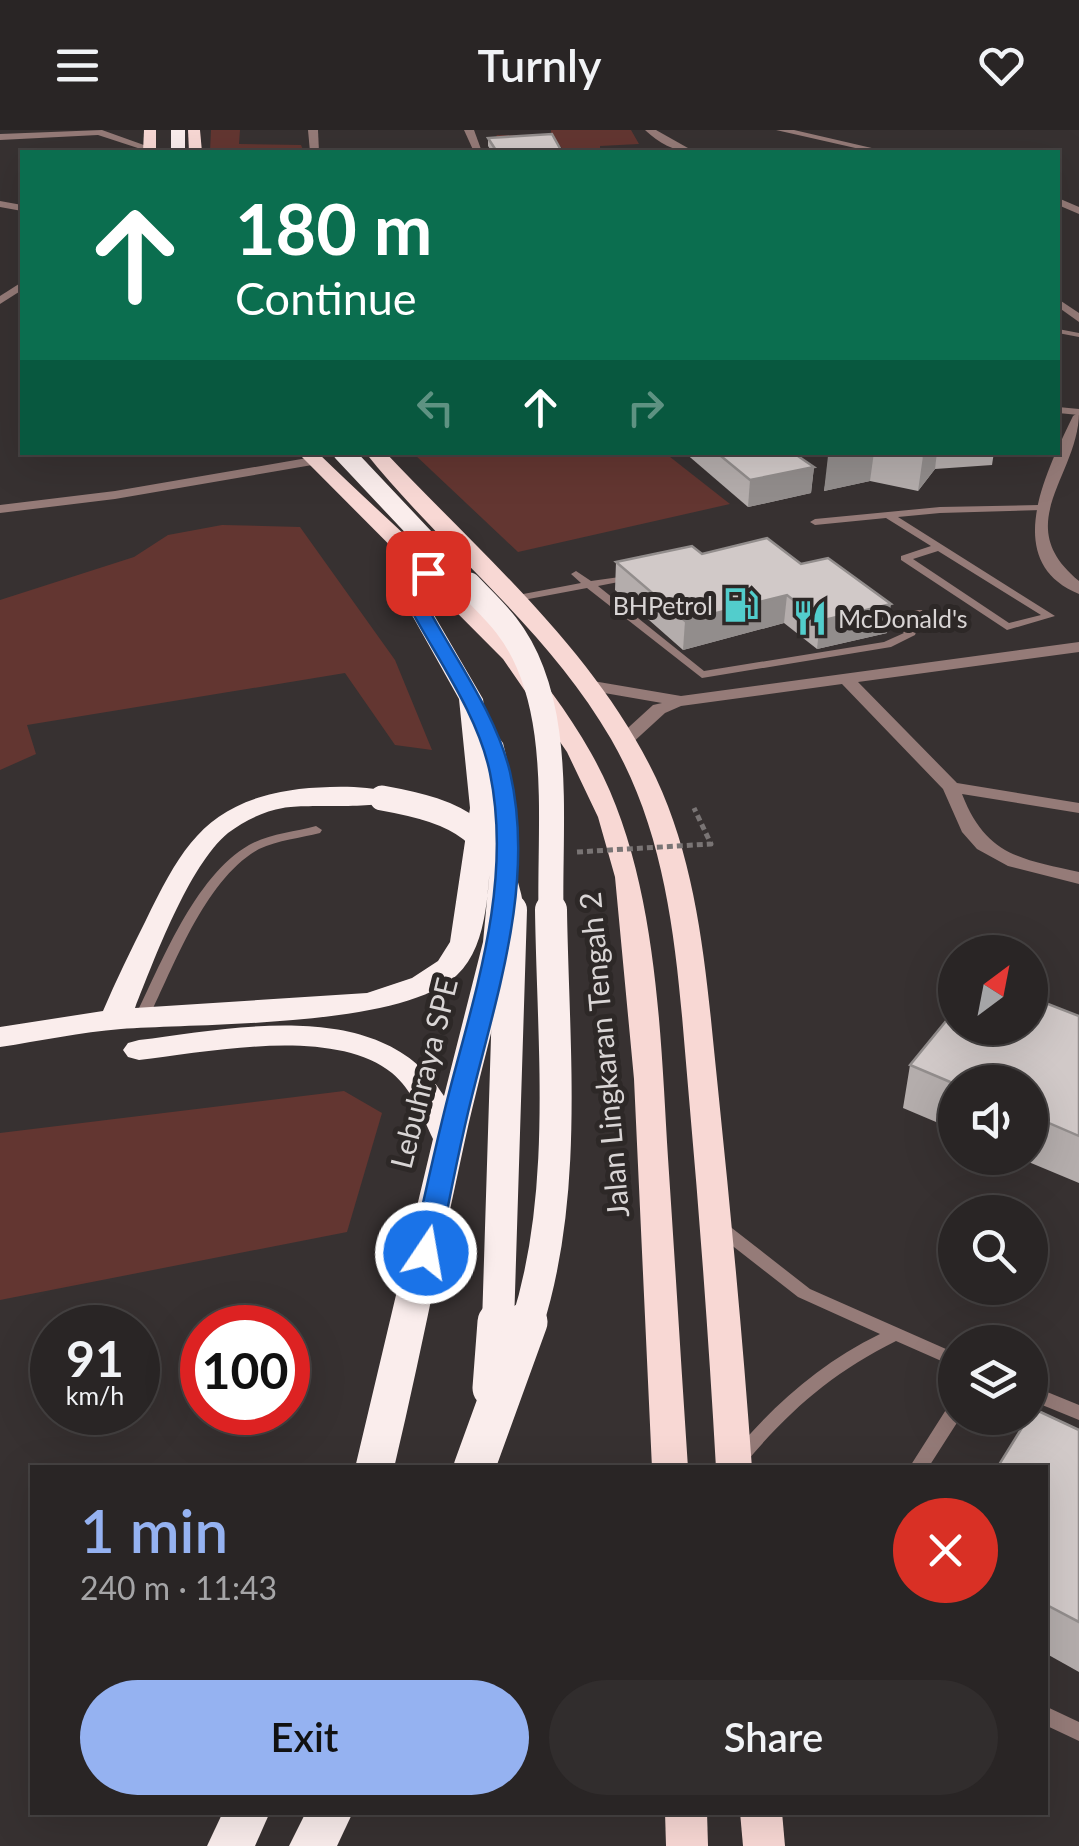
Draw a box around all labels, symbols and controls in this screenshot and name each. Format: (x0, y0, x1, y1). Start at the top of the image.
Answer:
icon: menu (50, 38, 105, 93)
text: Turnly (478, 38, 601, 92)
icon: heart (974, 38, 1029, 93)
text: 180 m (235, 186, 432, 270)
icon: ahead (70, 190, 200, 320)
text: Continue (235, 271, 417, 325)
icon: left (408, 380, 463, 435)
icon: ahead (513, 380, 568, 435)
icon: right (618, 380, 673, 435)
pin (386, 531, 471, 616)
icon: arrive (401, 546, 456, 601)
fuel station icon: BHPetrol (722, 586, 760, 624)
place label: BHPetrol (613, 590, 713, 620)
restaurant icon: McDonald's (791, 599, 829, 637)
place label: McDonald's (838, 603, 968, 633)
street label: Jalan Lingkaran Tengah 2 (571, 891, 635, 1219)
north arrow (938, 935, 1048, 1045)
map controls (938, 935, 1048, 1435)
street label: Lebuhraya SPE (382, 974, 464, 1172)
button: sound (938, 1065, 1048, 1175)
button: search (938, 1195, 1048, 1305)
position arrow (374, 1201, 478, 1305)
speed limit sign: 100 (180, 1305, 310, 1435)
button: layers (938, 1325, 1048, 1435)
text: 91 (66, 1328, 124, 1388)
text: km/h (66, 1380, 124, 1410)
text: 1 min (80, 1494, 228, 1566)
button: close (893, 1498, 998, 1603)
text: 240 m · 11:43 (80, 1568, 277, 1607)
button: Exit (80, 1680, 529, 1795)
button: Share (549, 1680, 998, 1795)

